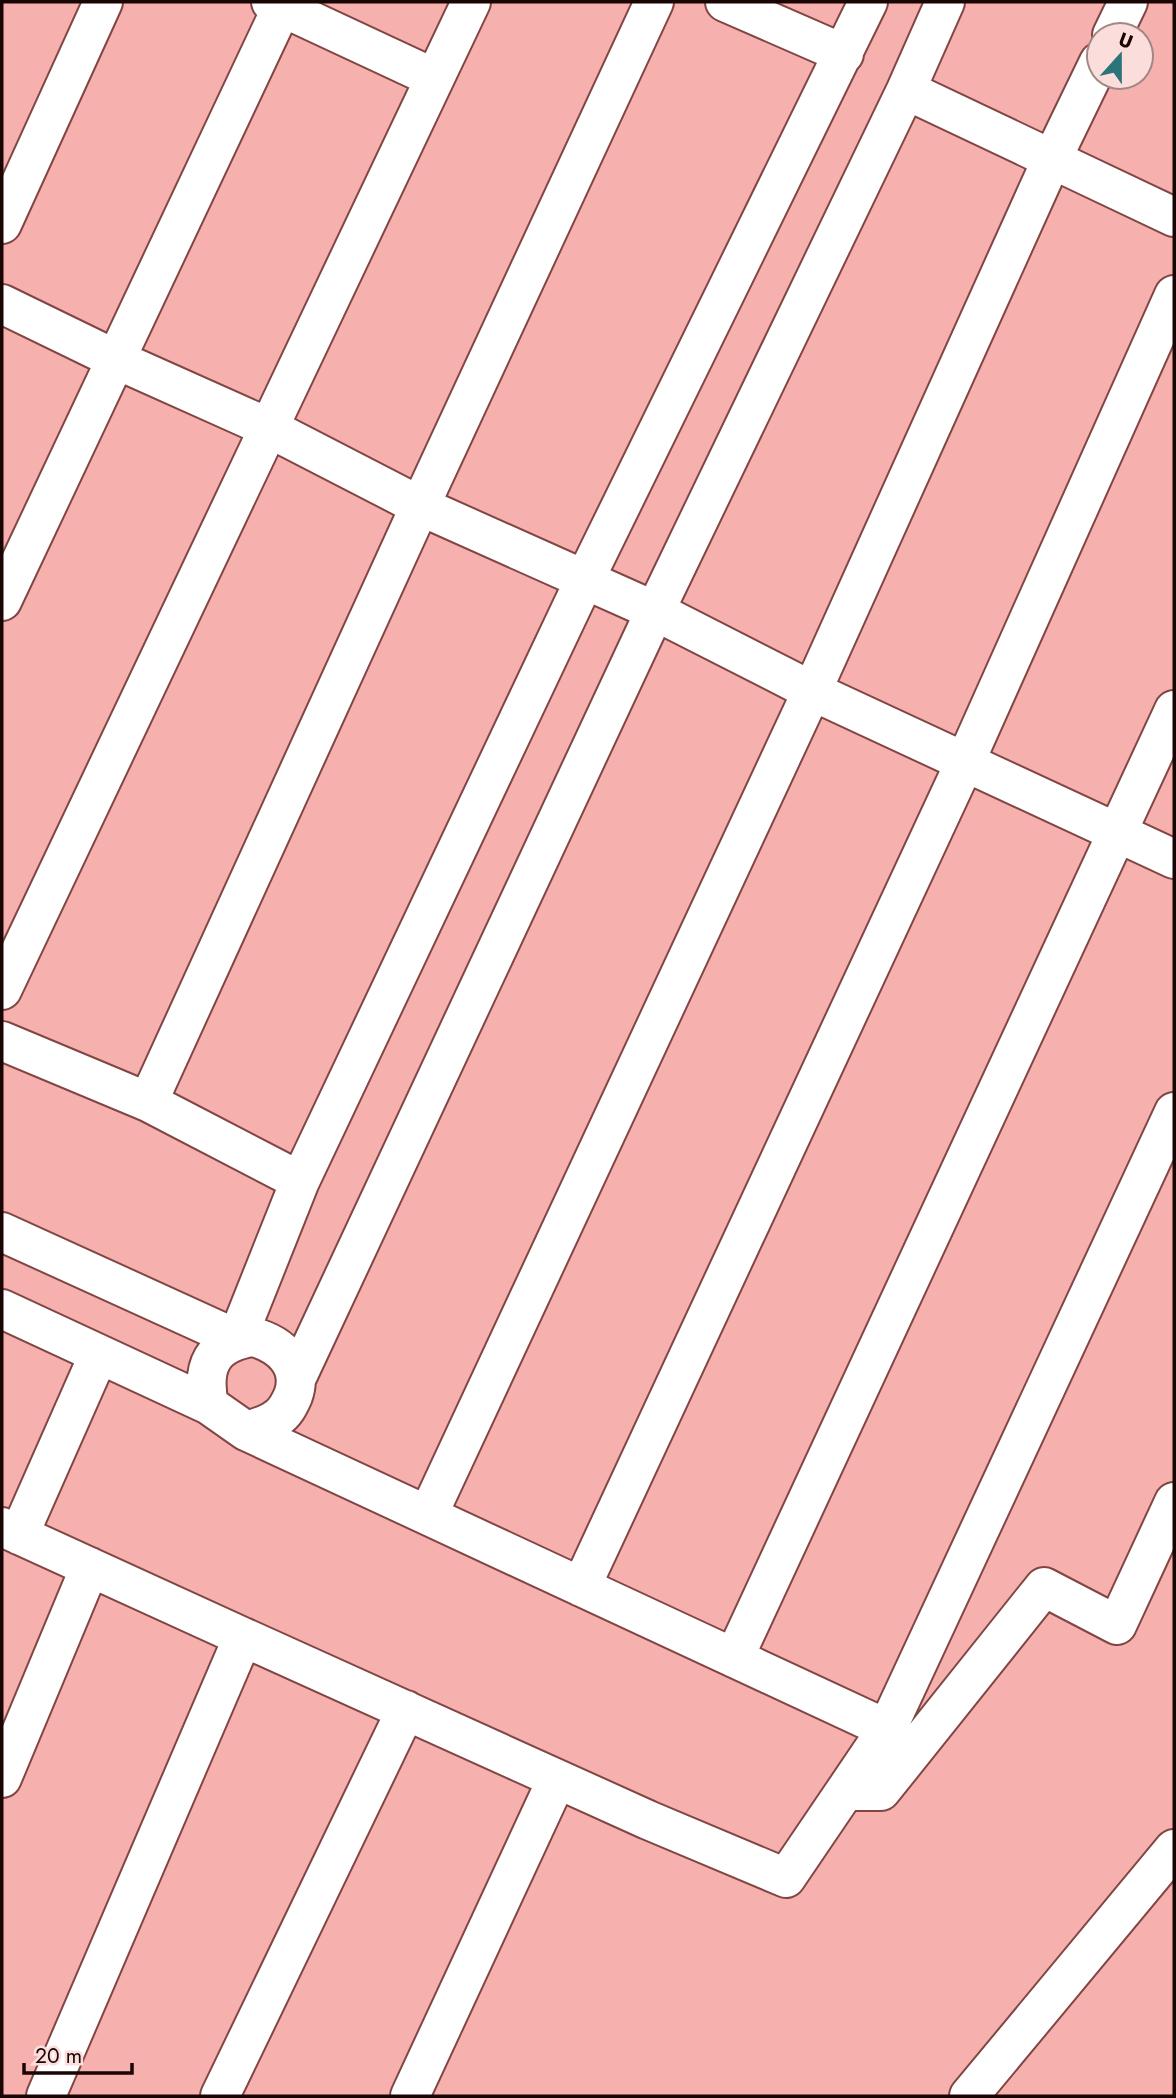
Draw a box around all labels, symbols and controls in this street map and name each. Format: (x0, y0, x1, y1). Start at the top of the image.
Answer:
north arrow (1085, 21, 1155, 91)
text: U (1115, 26, 1137, 56)
scale bar (24, 2032, 133, 2076)
text: 20 m (35, 2041, 82, 2071)

